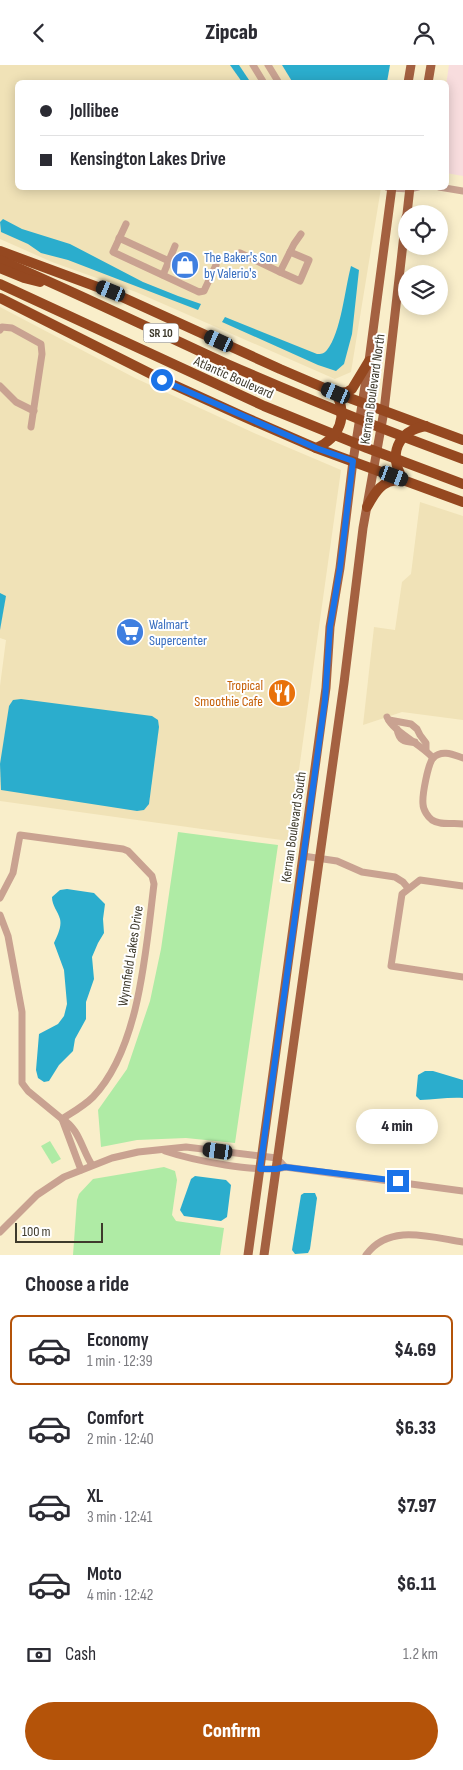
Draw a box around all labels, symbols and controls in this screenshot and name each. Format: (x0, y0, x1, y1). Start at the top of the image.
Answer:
icon: back (25, 19, 53, 47)
text: Zipcab (205, 19, 258, 46)
icon: person (410, 19, 438, 47)
text: Jollibee (70, 100, 119, 123)
text: Kensington Lakes Drive (70, 148, 226, 171)
map controls (398, 205, 448, 315)
button: locate (398, 205, 448, 255)
place label: The Baker's Son by Valerio's (204, 249, 277, 282)
shop icon: The Baker's Son by Valerio's (170, 250, 200, 280)
button: layers (398, 265, 448, 315)
car (94, 278, 127, 304)
road number: SR 10 (144, 323, 178, 343)
car (202, 328, 235, 354)
street label: Kernan Boulevard North (356, 333, 389, 445)
street label: Atlantic Boulevard (190, 352, 276, 403)
route start (151, 369, 173, 391)
car (319, 380, 352, 406)
car (377, 464, 410, 488)
place label: Walmart Supercenter (149, 616, 207, 649)
supermarket icon: Walmart Supercenter (115, 617, 145, 647)
place label: Tropical Smoothie Cafe (194, 677, 263, 710)
restaurant icon: Tropical Smoothie Cafe (267, 678, 297, 708)
street label: Kernan Boulevard South (277, 771, 310, 884)
street label: Wynnfield Lakes Drive (114, 904, 147, 1008)
callout: 4 min (357, 1109, 439, 1143)
text: 4 min (381, 1117, 413, 1136)
car (202, 1141, 233, 1161)
route end (387, 1170, 409, 1192)
scale bar (15, 1220, 102, 1243)
text: 100 m (22, 1223, 51, 1240)
text: Choose a ride (25, 1271, 129, 1298)
icon: car (27, 1328, 72, 1373)
text: Economy (87, 1329, 149, 1352)
text: $4.69 (394, 1339, 436, 1362)
text: 1 min · 12:39 (87, 1352, 153, 1371)
icon: car (27, 1406, 72, 1451)
text: Comfort (87, 1407, 144, 1430)
text: $6.33 (395, 1417, 436, 1440)
text: 2 min · 12:40 (87, 1430, 154, 1449)
icon: car (27, 1484, 72, 1529)
text: XL (87, 1485, 103, 1508)
text: $7.97 (397, 1495, 436, 1518)
text: 3 min · 12:41 (87, 1508, 152, 1527)
icon: car (27, 1562, 72, 1607)
text: Moto (87, 1563, 122, 1586)
text: $6.11 (397, 1573, 436, 1596)
text: 4 min · 12:42 (87, 1586, 153, 1605)
icon: cash (25, 1641, 53, 1669)
text: Cash (65, 1643, 96, 1666)
text: 1.2 km (403, 1645, 438, 1664)
button: Confirm (25, 1702, 438, 1760)

